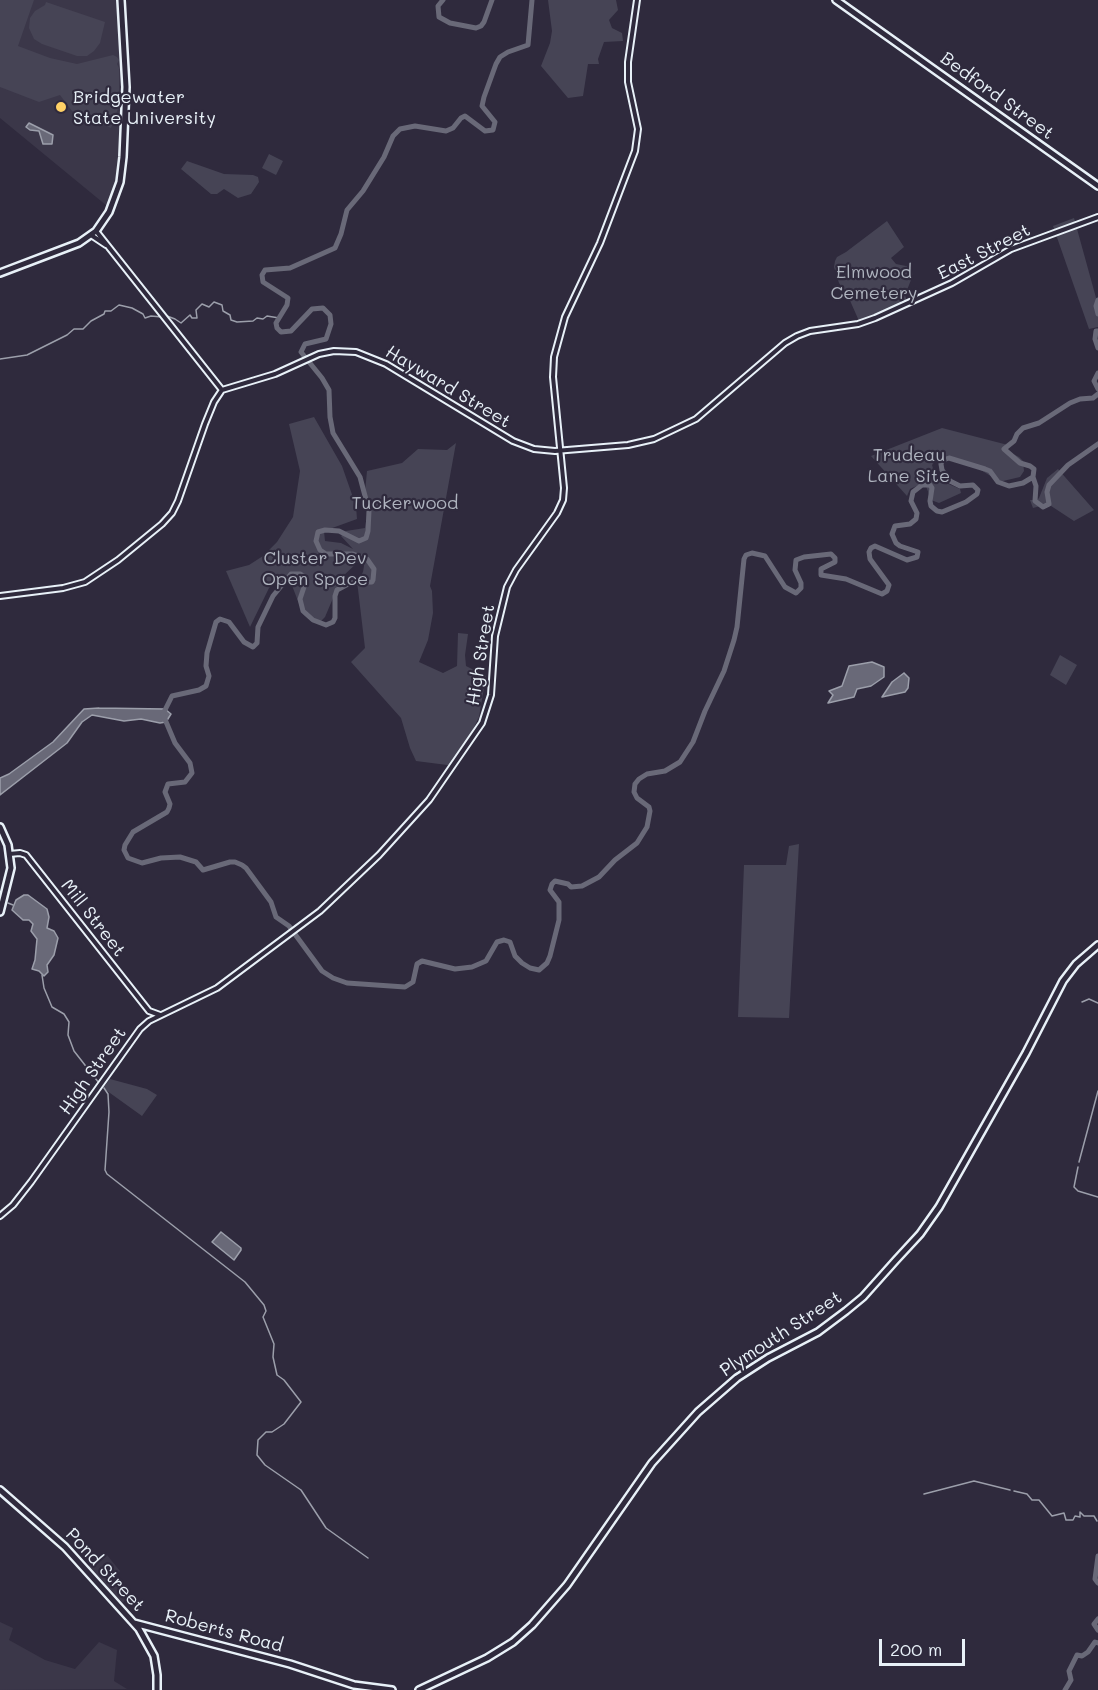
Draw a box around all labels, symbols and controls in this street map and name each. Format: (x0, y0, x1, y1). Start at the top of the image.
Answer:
street label: Bedford Street (936, 48, 1058, 144)
place label: Bridgewater State University (73, 86, 216, 128)
marker: Bridgewater State University (54, 100, 68, 114)
street label: East Street (934, 219, 1034, 285)
park label: Elmwood Cemetery (831, 261, 917, 304)
street label: Hayward Street (382, 341, 514, 433)
park label: Trudeau Lane Site (868, 444, 950, 486)
park label: Tuckerwood (352, 492, 458, 514)
park label: Cluster Dev Open Space (262, 547, 368, 590)
street label: High Street (462, 603, 500, 707)
street label: Mill Street (56, 875, 130, 961)
street label: High Street (55, 1023, 131, 1119)
street label: Plymouth Street (716, 1287, 846, 1381)
street label: Pond Street (61, 1524, 149, 1616)
street label: Roberts Road (163, 1605, 285, 1657)
scale bar (882, 1627, 968, 1665)
text: 200 m (890, 1637, 942, 1661)

